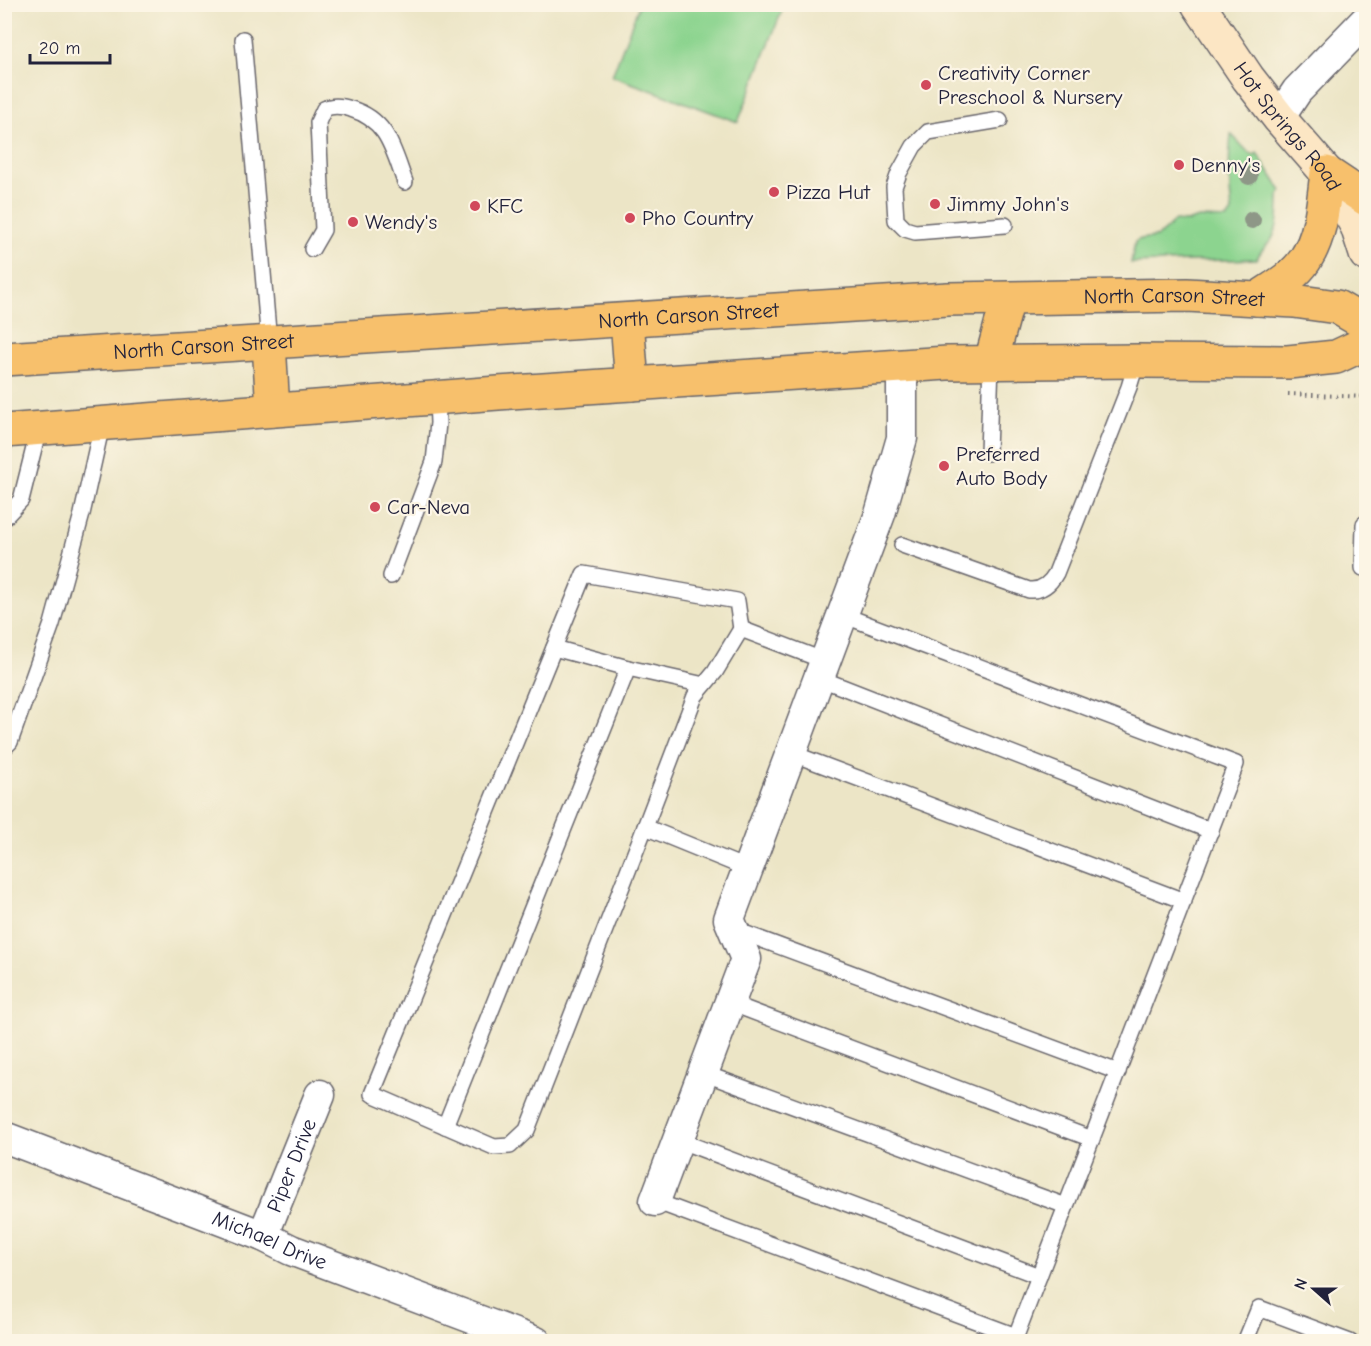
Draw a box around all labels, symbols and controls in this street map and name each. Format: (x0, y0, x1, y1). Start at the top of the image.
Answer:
scale bar (30, 27, 110, 65)
text: 20 m (39, 38, 80, 59)
street label: Hot Springs Road (1229, 57, 1347, 195)
place label: Creativity Corner Preschool & Nursery (938, 61, 1123, 109)
marker: Creativity Corner Preschool & Nursery (919, 78, 933, 92)
place label: Denny's (1191, 153, 1260, 177)
marker: Denny's (1172, 158, 1186, 172)
place label: Pizza Hut (786, 180, 871, 204)
marker: Pizza Hut (767, 185, 781, 199)
place label: Jimmy John's (947, 192, 1069, 216)
place label: KFC (487, 194, 523, 218)
marker: Jimmy John's (928, 197, 942, 211)
marker: KFC (468, 199, 482, 213)
place label: Pho Country (642, 206, 754, 230)
place label: Wendy's (365, 210, 437, 234)
marker: Pho Country (623, 211, 637, 225)
marker: Wendy's (346, 215, 360, 229)
street label: North Carson Street (1084, 283, 1266, 311)
street label: North Carson Street (598, 298, 781, 333)
street label: North Carson Street (113, 329, 296, 364)
place label: Preferred Auto Body (956, 442, 1048, 490)
marker: Preferred Auto Body (937, 459, 951, 473)
place label: Car-Neva (387, 495, 470, 519)
marker: Car-Neva (368, 500, 382, 514)
street label: Piper Drive (262, 1115, 321, 1216)
street label: Michael Drive (209, 1206, 330, 1274)
north arrow (1284, 1259, 1344, 1319)
text: N (1291, 1276, 1311, 1292)

